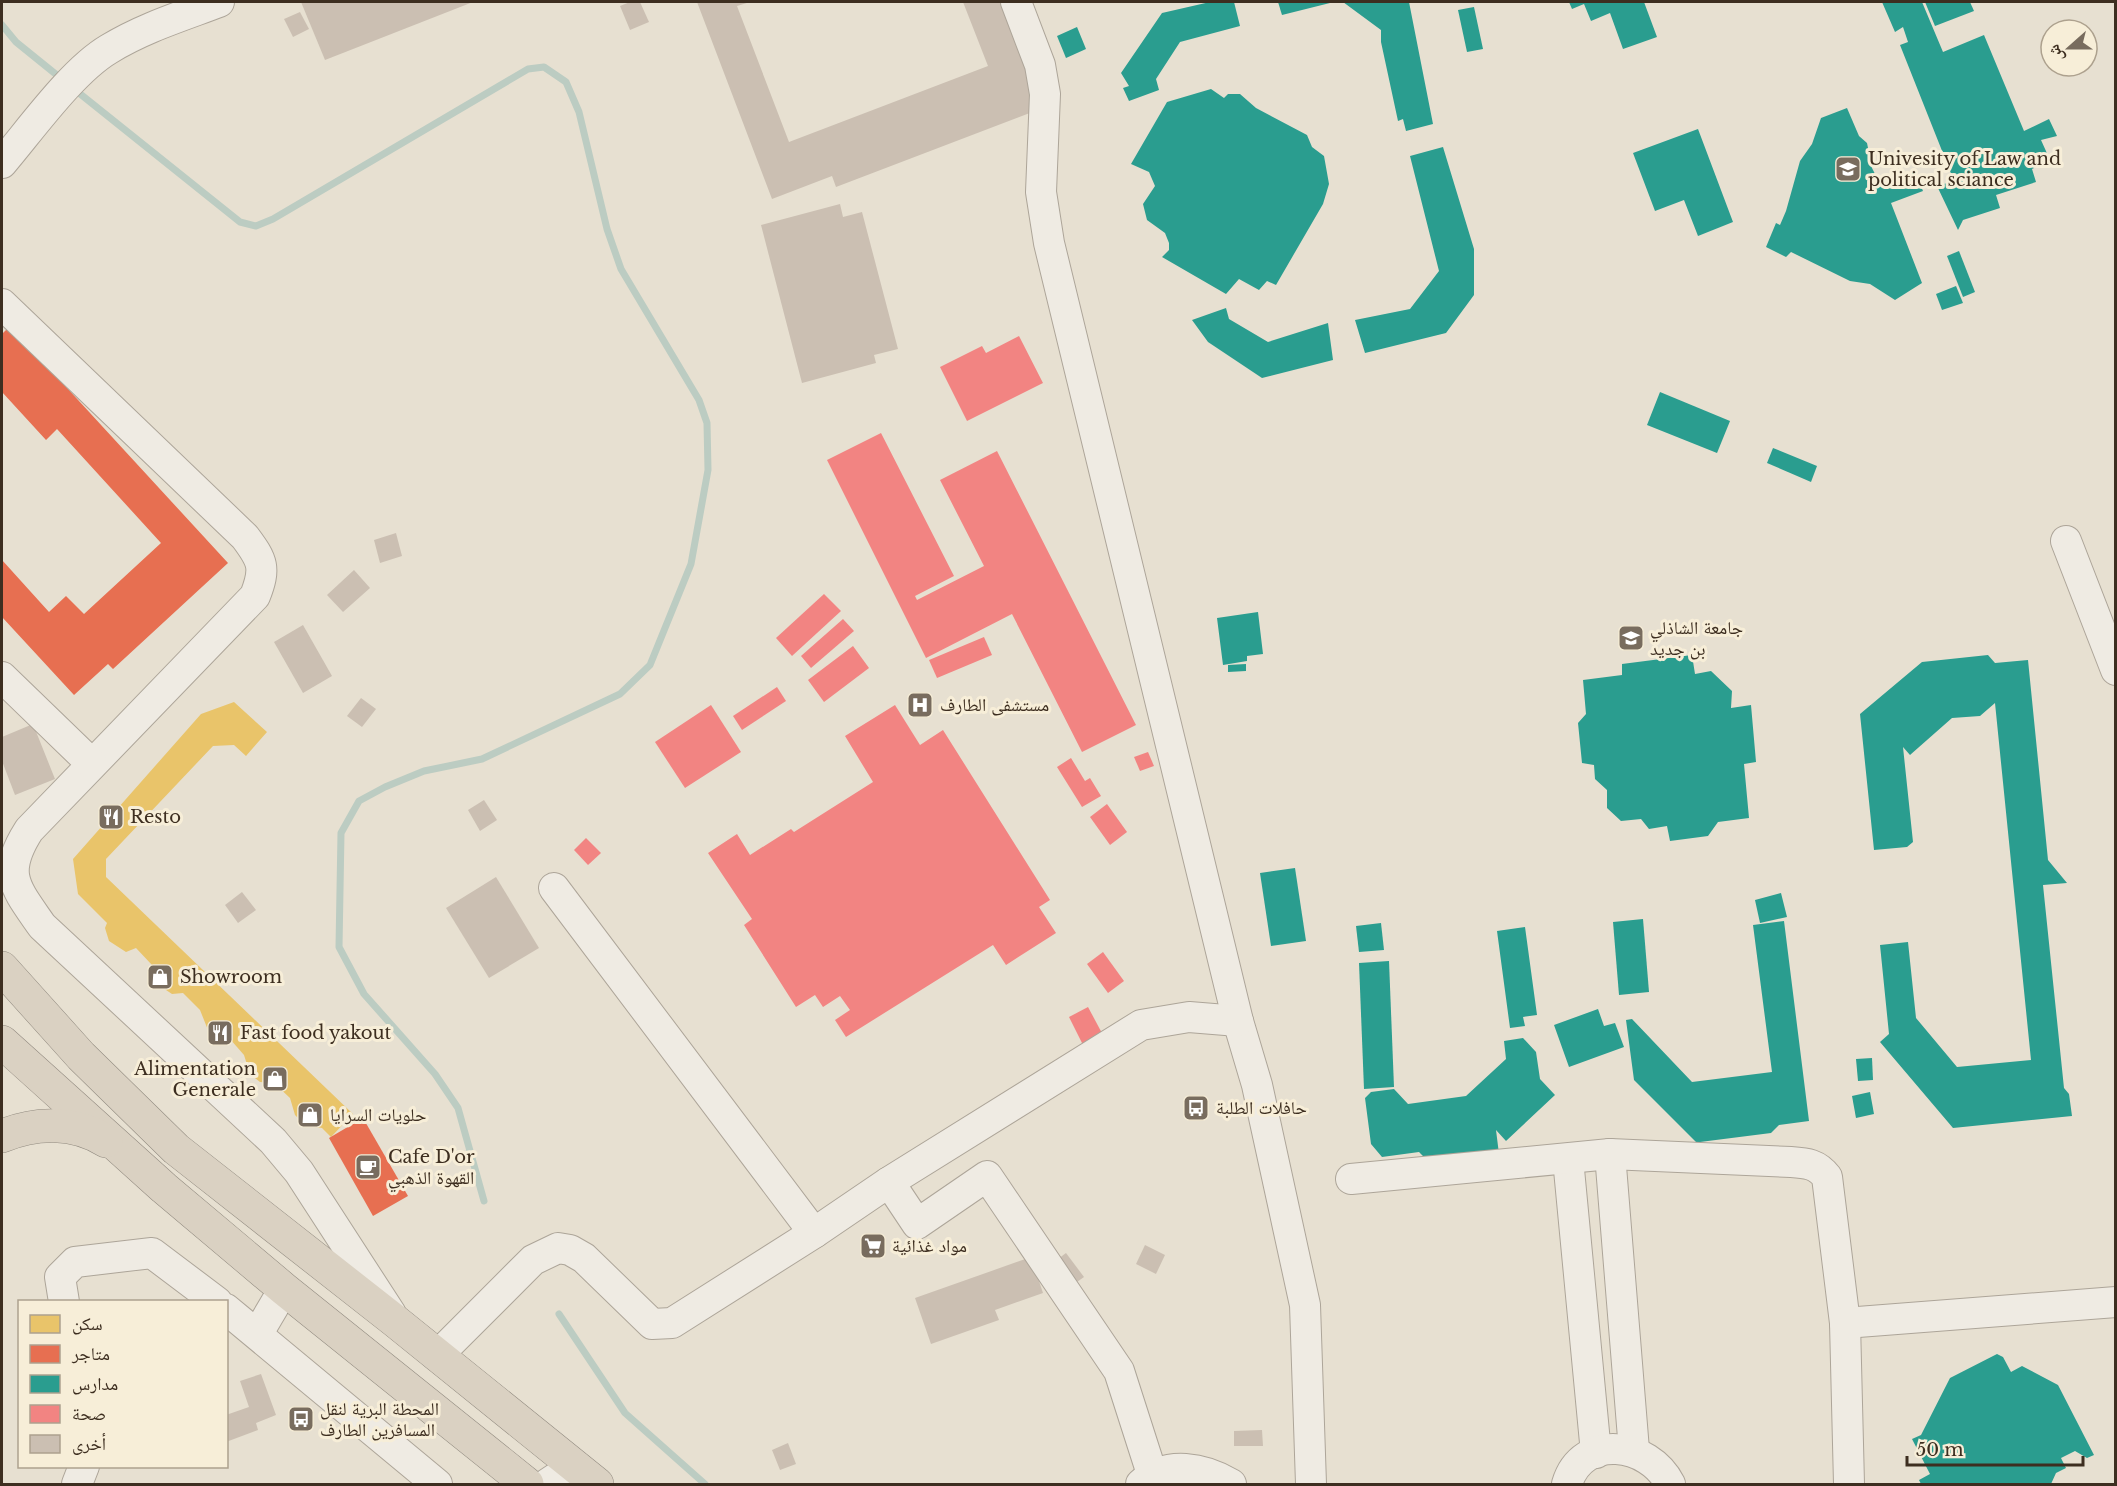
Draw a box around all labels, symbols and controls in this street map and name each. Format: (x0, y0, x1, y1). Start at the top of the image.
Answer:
north arrow (2039, 18, 2099, 78)
text: ش (2043, 42, 2067, 65)
place label: Univesity of Law and political sciance (1868, 148, 2061, 191)
school or university icon: Univesity of Law and political sciance (1833, 154, 1863, 184)
place label: جامعة الشاذلي بن جديد (1650, 617, 1743, 660)
school or university icon: جامعة الشاذلي بن جديد (1616, 623, 1646, 653)
hospital icon: مستشفى الطارف (905, 690, 935, 720)
place label: مستشفى الطارف (940, 694, 1049, 716)
restaurant icon: Resto (96, 802, 126, 832)
place label: Resto (130, 806, 181, 828)
shop icon: Showroom (145, 962, 175, 992)
place label: Showroom (180, 966, 282, 988)
restaurant icon: Fast food yakout (205, 1018, 235, 1048)
place label: Fast food yakout (240, 1022, 392, 1044)
place label: Alimentation Generale (133, 1058, 256, 1101)
shop icon: Alimentation Generale (260, 1064, 290, 1094)
bus stop icon: حافلات الطلبة (1181, 1093, 1211, 1123)
place label: حافلات الطلبة (1216, 1097, 1307, 1119)
shop icon: حلويات السرايا (295, 1100, 325, 1130)
place label: حلويات السرايا (330, 1104, 426, 1126)
place label: Cafe D'or القهوة الذهبي (388, 1146, 475, 1193)
cafe icon: Cafe D'or القهوة الذهبي (353, 1152, 383, 1182)
supermarket icon: مواد غذائية (858, 1231, 888, 1261)
place label: مواد غذائية (892, 1235, 967, 1257)
legend (18, 1300, 228, 1468)
text: سكن (72, 1313, 103, 1335)
text: متاجر (71, 1343, 110, 1365)
text: مدارس (72, 1373, 118, 1395)
place label: المحطة البرية لنقل المسافرين الطارف (320, 1398, 439, 1441)
text: صحة (72, 1403, 106, 1425)
bus stop icon: المحطة البرية لنقل المسافرين الطارف (286, 1404, 316, 1434)
scale bar (1907, 1429, 2082, 1467)
text: أخرى (72, 1433, 106, 1455)
text: 50 m (1916, 1439, 1964, 1461)

